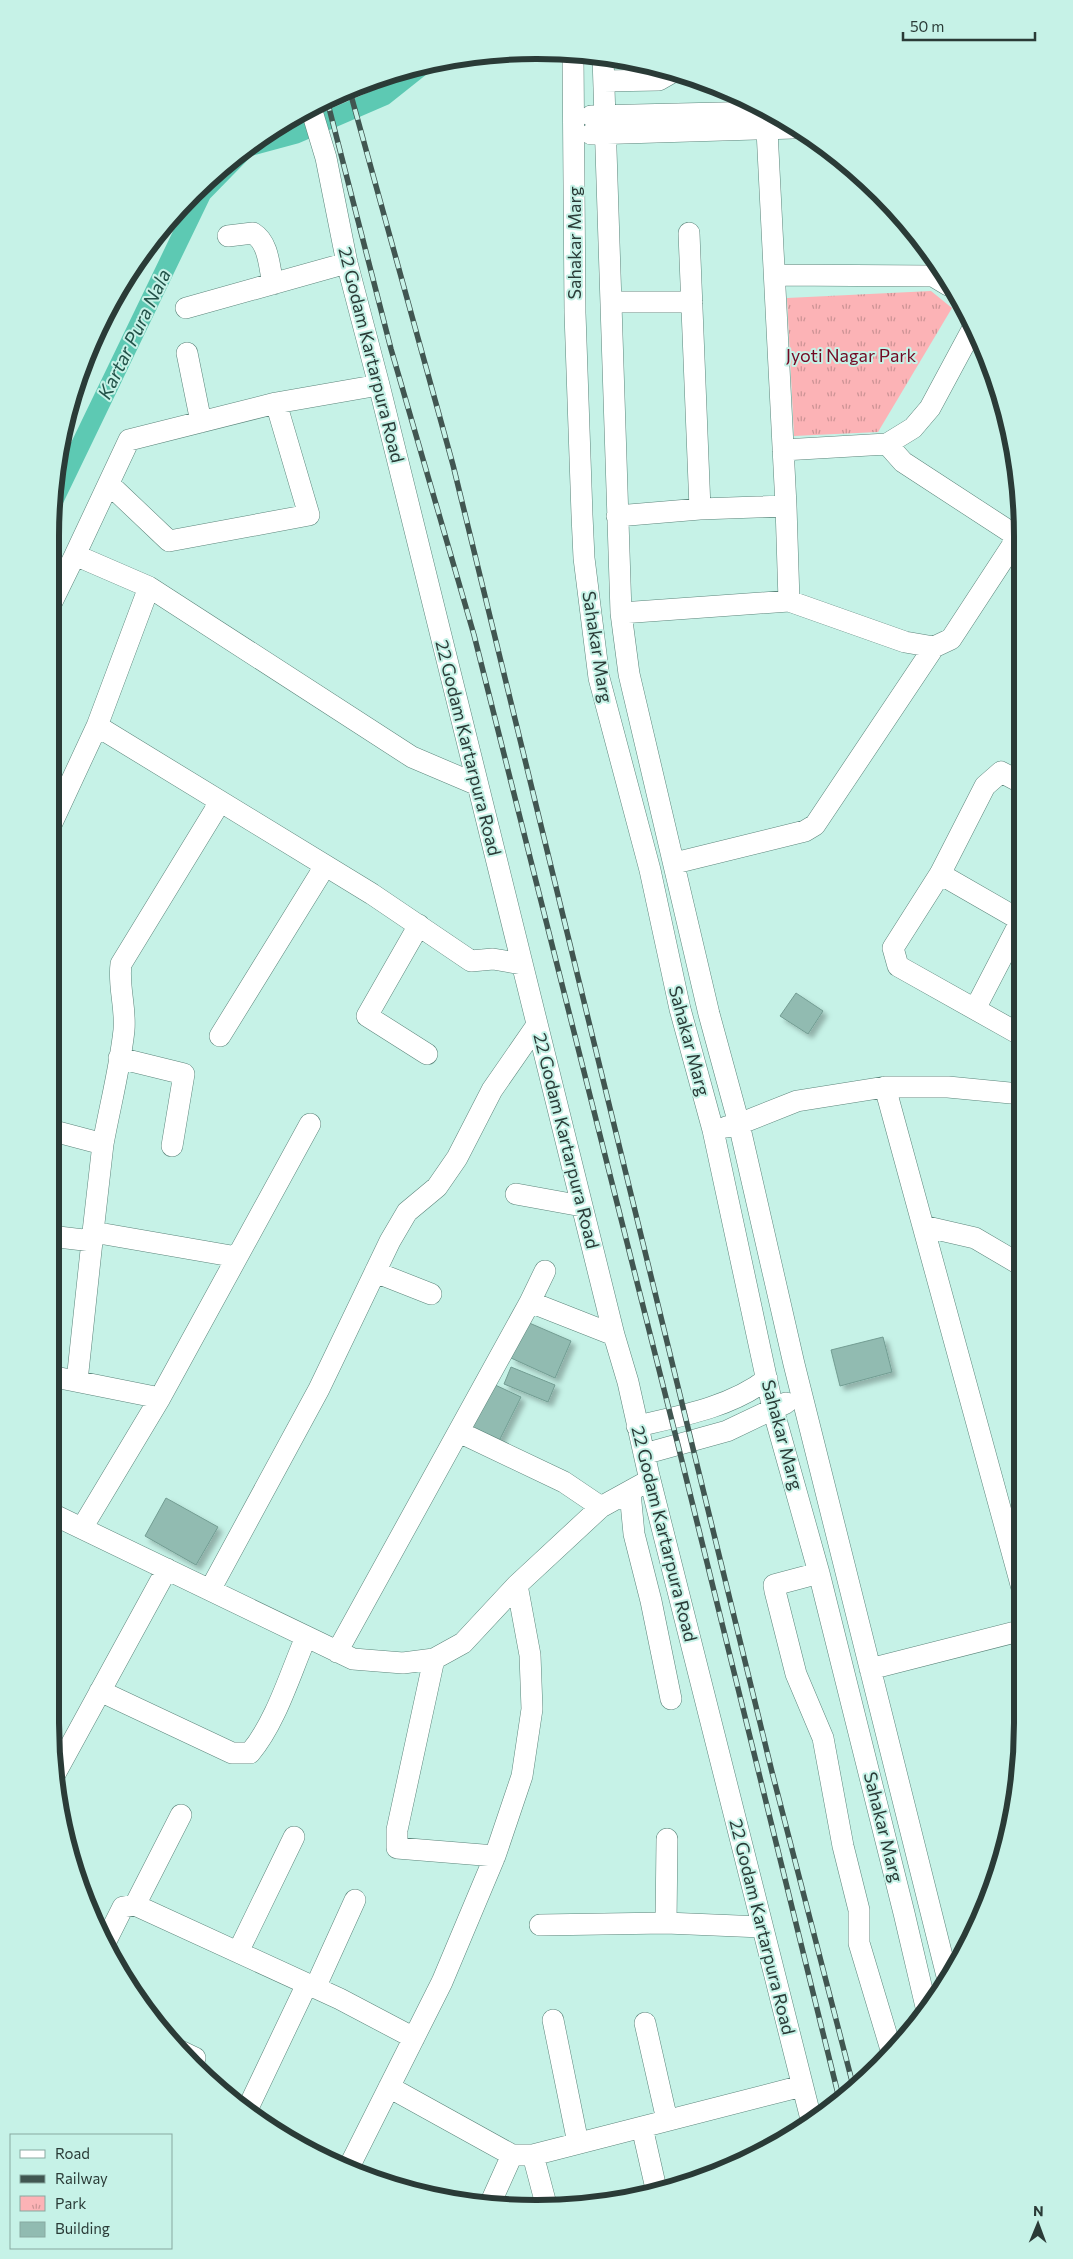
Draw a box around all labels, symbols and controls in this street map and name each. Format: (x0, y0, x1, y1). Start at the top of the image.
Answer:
scale bar (903, 10, 1036, 42)
text: 50 m (910, 17, 944, 35)
street label: Sahakar Marg (563, 186, 585, 299)
street label: 22 Godam Kartarpura Road (334, 245, 409, 465)
water label: Kartar Pura Nala (92, 265, 175, 403)
park label: Jyoti Nagar Park (786, 344, 917, 366)
street label: Sahakar Marg (578, 589, 618, 705)
street label: 22 Godam Kartarpura Road (431, 638, 506, 858)
street label: Sahakar Marg (665, 983, 715, 1098)
street label: 22 Godam Kartarpura Road (529, 1031, 604, 1251)
street label: Sahakar Marg (758, 1377, 808, 1492)
street label: 22 Godam Kartarpura Road (627, 1424, 702, 1644)
street label: Sahakar Marg (860, 1769, 908, 1884)
street label: 22 Godam Kartarpura Road (725, 1817, 800, 2037)
legend (10, 2134, 172, 2249)
text: Road (55, 2144, 90, 2162)
text: Railway (55, 2169, 108, 2187)
text: Park (55, 2194, 86, 2212)
north arrow (1013, 2199, 1063, 2249)
text: N (1033, 2202, 1044, 2219)
text: Building (55, 2219, 110, 2237)

